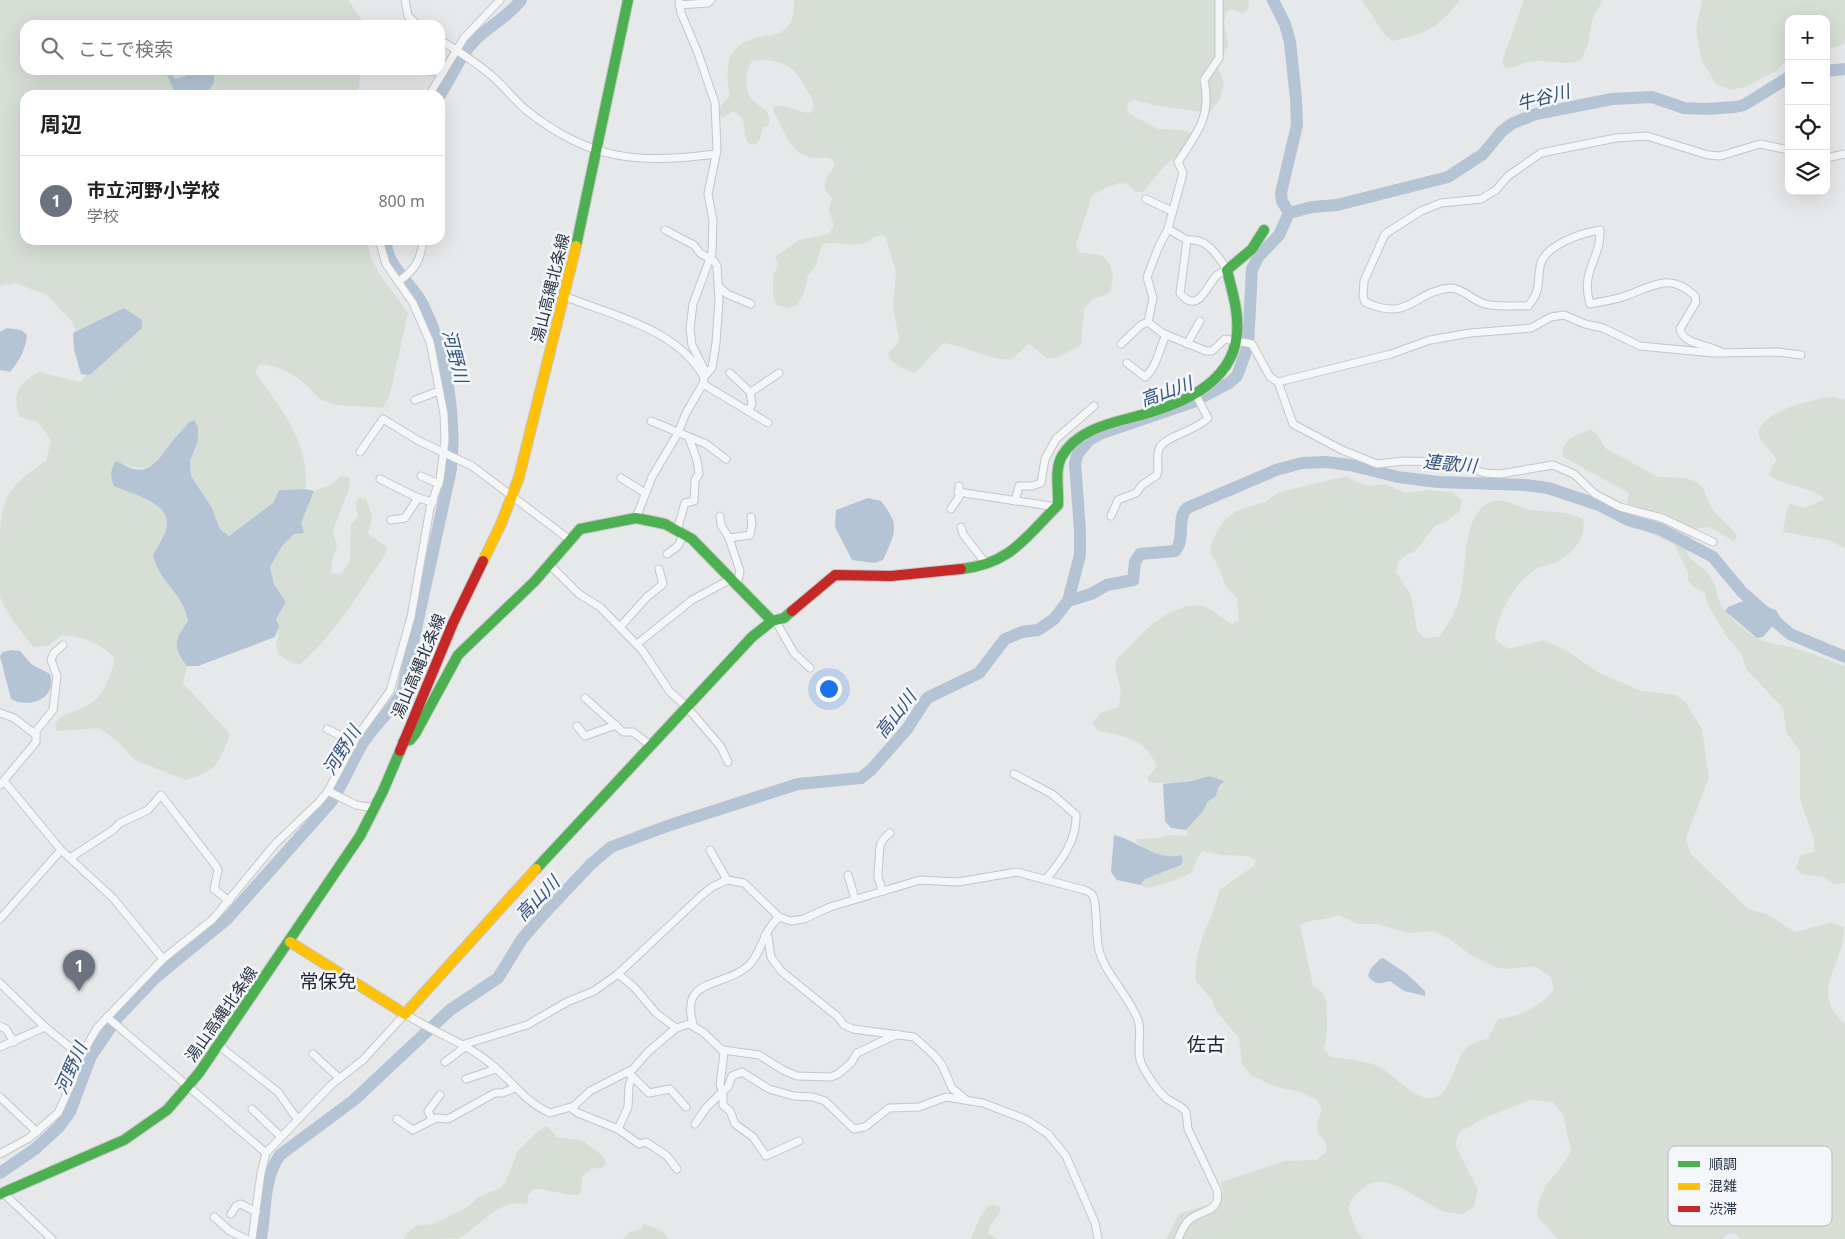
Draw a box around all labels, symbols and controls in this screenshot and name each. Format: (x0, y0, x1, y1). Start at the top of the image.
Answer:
map controls (1785, 15, 1830, 195)
button: + (1785, 15, 1830, 60)
search box (20, 20, 445, 75)
icon: search (38, 34, 66, 62)
text: ここで検索 (78, 36, 173, 62)
button: − (1785, 60, 1830, 105)
water label: 牛谷川 (1514, 78, 1574, 116)
button: locate (1785, 105, 1830, 150)
text: 周辺 (40, 110, 82, 138)
button: layers (1785, 150, 1830, 195)
text: 市立河野小学校 (87, 177, 220, 203)
text: 1 (51, 190, 61, 212)
text: 800 m (378, 190, 425, 212)
text: 学校 (87, 205, 119, 227)
street label: 湯山高縄北条線 (526, 231, 574, 345)
water label: 河野川 (438, 327, 475, 387)
water label: 高山川 (1137, 370, 1197, 412)
water label: 連歌川 (1422, 449, 1480, 477)
street label: 湯山高縄北条線 (386, 610, 450, 722)
your location (816, 676, 842, 702)
water label: 高山川 (869, 684, 922, 743)
water label: 河野川 (317, 719, 367, 779)
water label: 高山川 (510, 869, 566, 926)
pin: 1 (63, 950, 95, 991)
street label: 湯山高縄北条線 (180, 962, 262, 1066)
district label: 常保免 (299, 968, 357, 994)
district label: 佐古 (1187, 1031, 1225, 1057)
water label: 河野川 (48, 1037, 93, 1098)
legend (1668, 1146, 1832, 1226)
text: 順調 (1709, 1154, 1737, 1173)
text: 混雑 (1709, 1176, 1737, 1195)
text: 渋滞 (1709, 1199, 1737, 1218)

